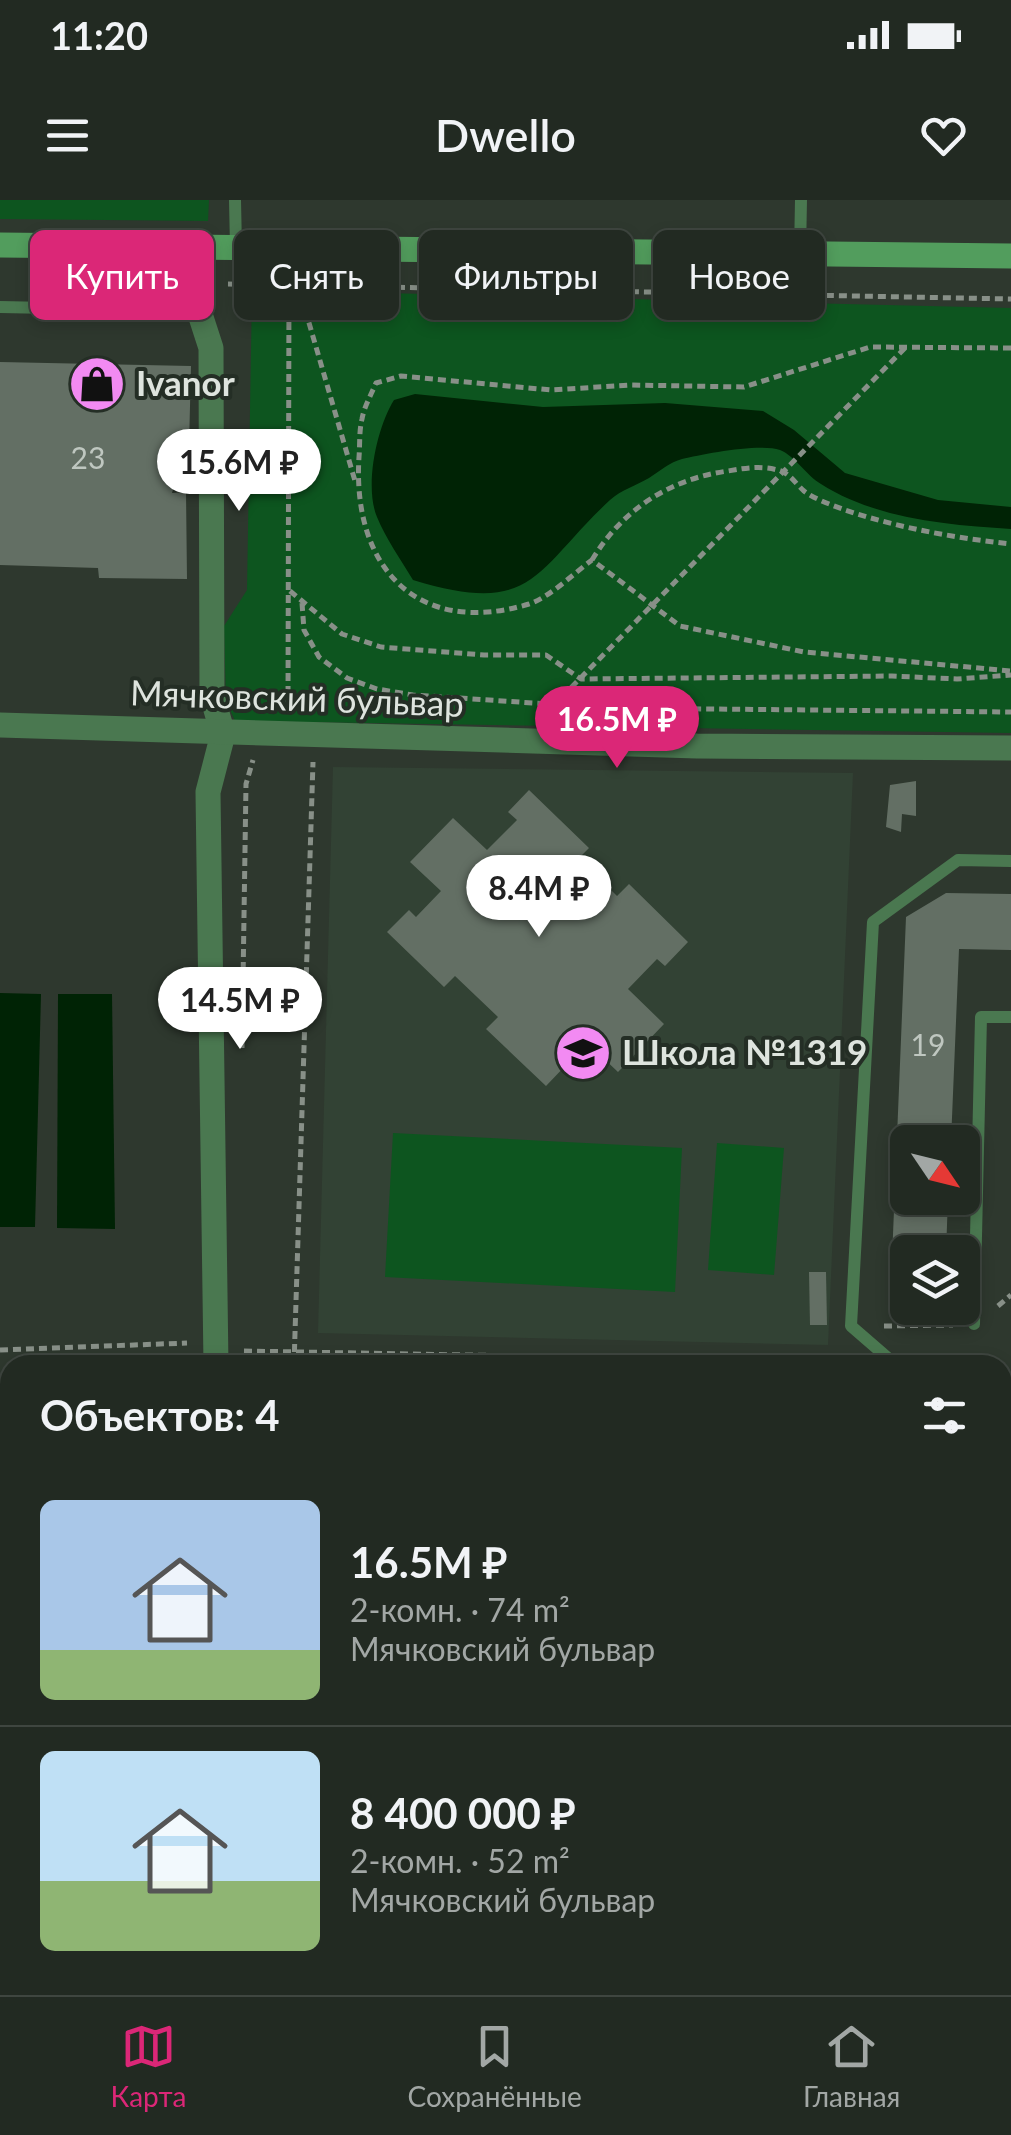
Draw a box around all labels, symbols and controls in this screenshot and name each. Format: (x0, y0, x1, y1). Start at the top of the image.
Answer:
text: 11:20 (50, 12, 148, 58)
icon: menu (40, 108, 95, 163)
text: Dwello (435, 108, 576, 162)
icon: heart (916, 108, 971, 163)
chip: Купить (30, 230, 214, 320)
chip: Снять (234, 230, 399, 320)
chip: Фильтры (419, 230, 633, 320)
chip: Новое (653, 230, 825, 320)
shop icon: Ivanor (67, 354, 127, 414)
place label: Ivanor (136, 361, 235, 403)
pin: 15.6M ₽ (147, 429, 331, 514)
house number: 23 (71, 439, 105, 475)
text: 15.6M ₽ (179, 442, 299, 481)
street label: Мячковский бульвар (130, 670, 465, 724)
pin: 16.5M ₽ (525, 686, 709, 771)
text: 16.5M ₽ (557, 699, 677, 738)
pin: 8.4M ₽ (458, 855, 620, 940)
text: 8.4M ₽ (488, 868, 590, 907)
pin: 14.5M ₽ (148, 967, 332, 1052)
text: 14.5M ₽ (180, 980, 300, 1019)
school or university icon: Школа №1319 (553, 1023, 613, 1083)
house number: 19 (911, 1026, 945, 1062)
place label: Школа №1319 (622, 1030, 867, 1072)
north arrow (890, 1125, 980, 1215)
map controls (890, 1125, 980, 1325)
button: layers (890, 1235, 980, 1325)
icon: filters (917, 1388, 972, 1443)
text: Объектов: 4 (40, 1390, 280, 1440)
text: 16.5M ₽ (350, 1537, 507, 1587)
icon: home (120, 1540, 240, 1660)
text: 2-комн. · 74 m² (350, 1590, 570, 1629)
text: Мячковский бульвар (350, 1629, 655, 1668)
text: 8 400 000 ₽ (350, 1788, 576, 1838)
icon: home (120, 1791, 240, 1911)
text: 2-комн. · 52 m² (350, 1841, 570, 1880)
text: Мячковский бульвар (350, 1880, 655, 1919)
tab: Карта (111, 2019, 186, 2113)
tab: Сохранённые (408, 2019, 582, 2113)
tab: Главная (803, 2019, 900, 2113)

